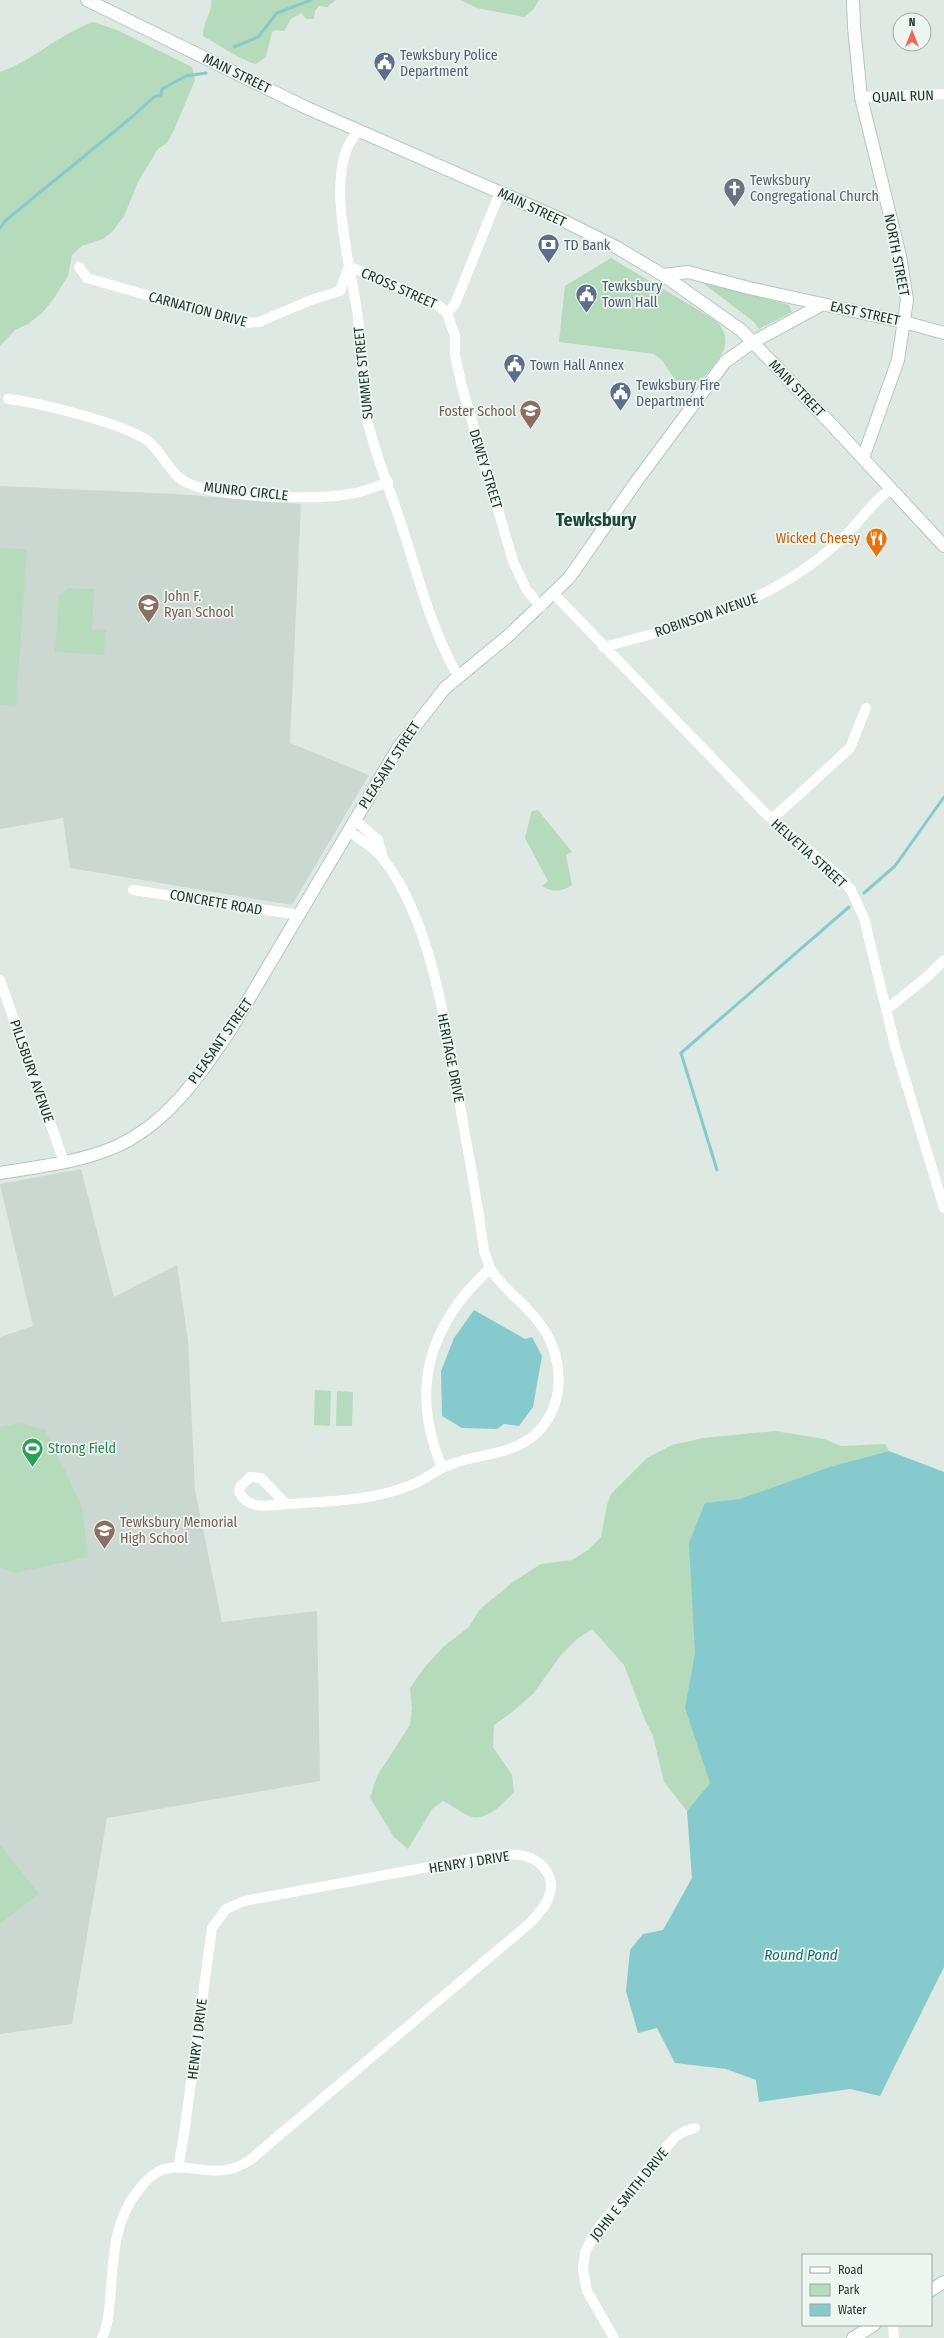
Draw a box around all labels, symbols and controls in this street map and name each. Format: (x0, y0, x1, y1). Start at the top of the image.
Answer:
north arrow (892, 12, 932, 52)
text: N (909, 16, 915, 29)
place label: Tewksbury Police Department (400, 47, 498, 80)
street label: MAIN STREET (200, 50, 274, 97)
public building icon: Tewksbury Police Department (371, 50, 397, 83)
street label: QUAIL RUN (872, 87, 934, 106)
place label: Tewksbury Congregational Church (750, 172, 879, 205)
church icon: Tewksbury Congregational Church (721, 175, 747, 208)
street label: MAIN STREET (495, 184, 569, 231)
street label: NORTH STREET (880, 213, 913, 298)
bank icon: TD Bank (536, 232, 562, 265)
place label: TD Bank (564, 237, 611, 254)
street label: CROSS STREET (358, 264, 440, 313)
place label: Tewksbury Town Hall (602, 278, 663, 311)
public building icon: Tewksbury Town Hall (574, 281, 600, 314)
street label: CARNATION DRIVE (147, 288, 249, 331)
street label: EAST STREET (829, 298, 902, 329)
street label: SUMMER STREET (350, 325, 377, 420)
public building icon: Town Hall Annex (502, 352, 528, 385)
street label: MAIN STREET (765, 356, 829, 421)
place label: Town Hall Annex (530, 357, 625, 374)
place label: Tewksbury Fire Department (636, 377, 720, 410)
public building icon: Tewksbury Fire Department (608, 380, 634, 413)
school or university icon: Foster School (518, 398, 544, 431)
place label: Foster School (439, 403, 516, 420)
street label: DEWEY STREET (465, 427, 506, 511)
street label: MUNRO CIRCLE (203, 479, 289, 504)
district label: Tewksbury (556, 509, 637, 531)
restaurant icon: Wicked Cheesy (863, 525, 889, 558)
place label: Wicked Cheesy (776, 530, 861, 547)
place label: John F. Ryan School (164, 588, 234, 621)
street label: ROBINSON AVENUE (652, 590, 760, 641)
school or university icon: John F. Ryan School (135, 591, 161, 624)
street label: PLEASANT STREET (355, 718, 424, 812)
street label: HELVETIA STREET (768, 815, 850, 892)
street label: CONCRETE ROAD (168, 886, 263, 919)
street label: PLEASANT STREET (185, 995, 256, 1087)
street label: HERITAGE DRIVE (434, 1012, 468, 1104)
street label: PILLSBURY AVENUE (6, 1017, 57, 1125)
sports icon: Strong Field (19, 1435, 45, 1468)
place label: Strong Field (48, 1440, 116, 1457)
place label: Tewksbury Memorial High School (120, 1514, 238, 1547)
school or university icon: Tewksbury Memorial High School (91, 1517, 117, 1550)
street label: HENRY J DRIVE (428, 1848, 511, 1877)
water label: Round Pond (764, 1946, 838, 1964)
street label: HENRY J DRIVE (184, 1997, 211, 2080)
street label: JOHN E SMITH DRIVE (587, 2144, 672, 2244)
legend (802, 2254, 932, 2326)
text: Road (838, 2263, 863, 2277)
text: Park (838, 2283, 860, 2297)
text: Water (838, 2303, 867, 2317)

